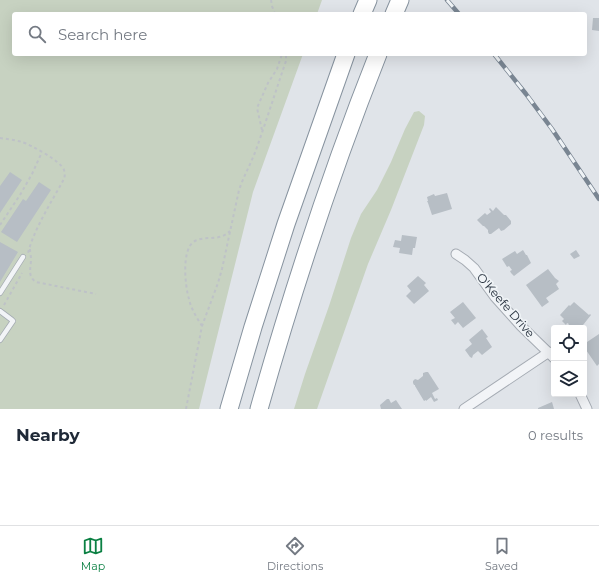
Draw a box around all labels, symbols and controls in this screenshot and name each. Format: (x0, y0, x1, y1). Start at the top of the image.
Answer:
search box (12, 12, 587, 56)
icon: search (26, 23, 48, 45)
text: Search here (58, 25, 147, 44)
street label: O'Keefe Drive (474, 270, 538, 340)
map controls (551, 325, 587, 397)
button: locate (551, 325, 587, 361)
button: layers (551, 361, 587, 397)
text: Nearby (16, 425, 80, 445)
text: 0 results (528, 427, 583, 443)
tab: Map (81, 535, 105, 573)
tab: Directions (267, 535, 323, 573)
tab: Saved (485, 535, 518, 573)

